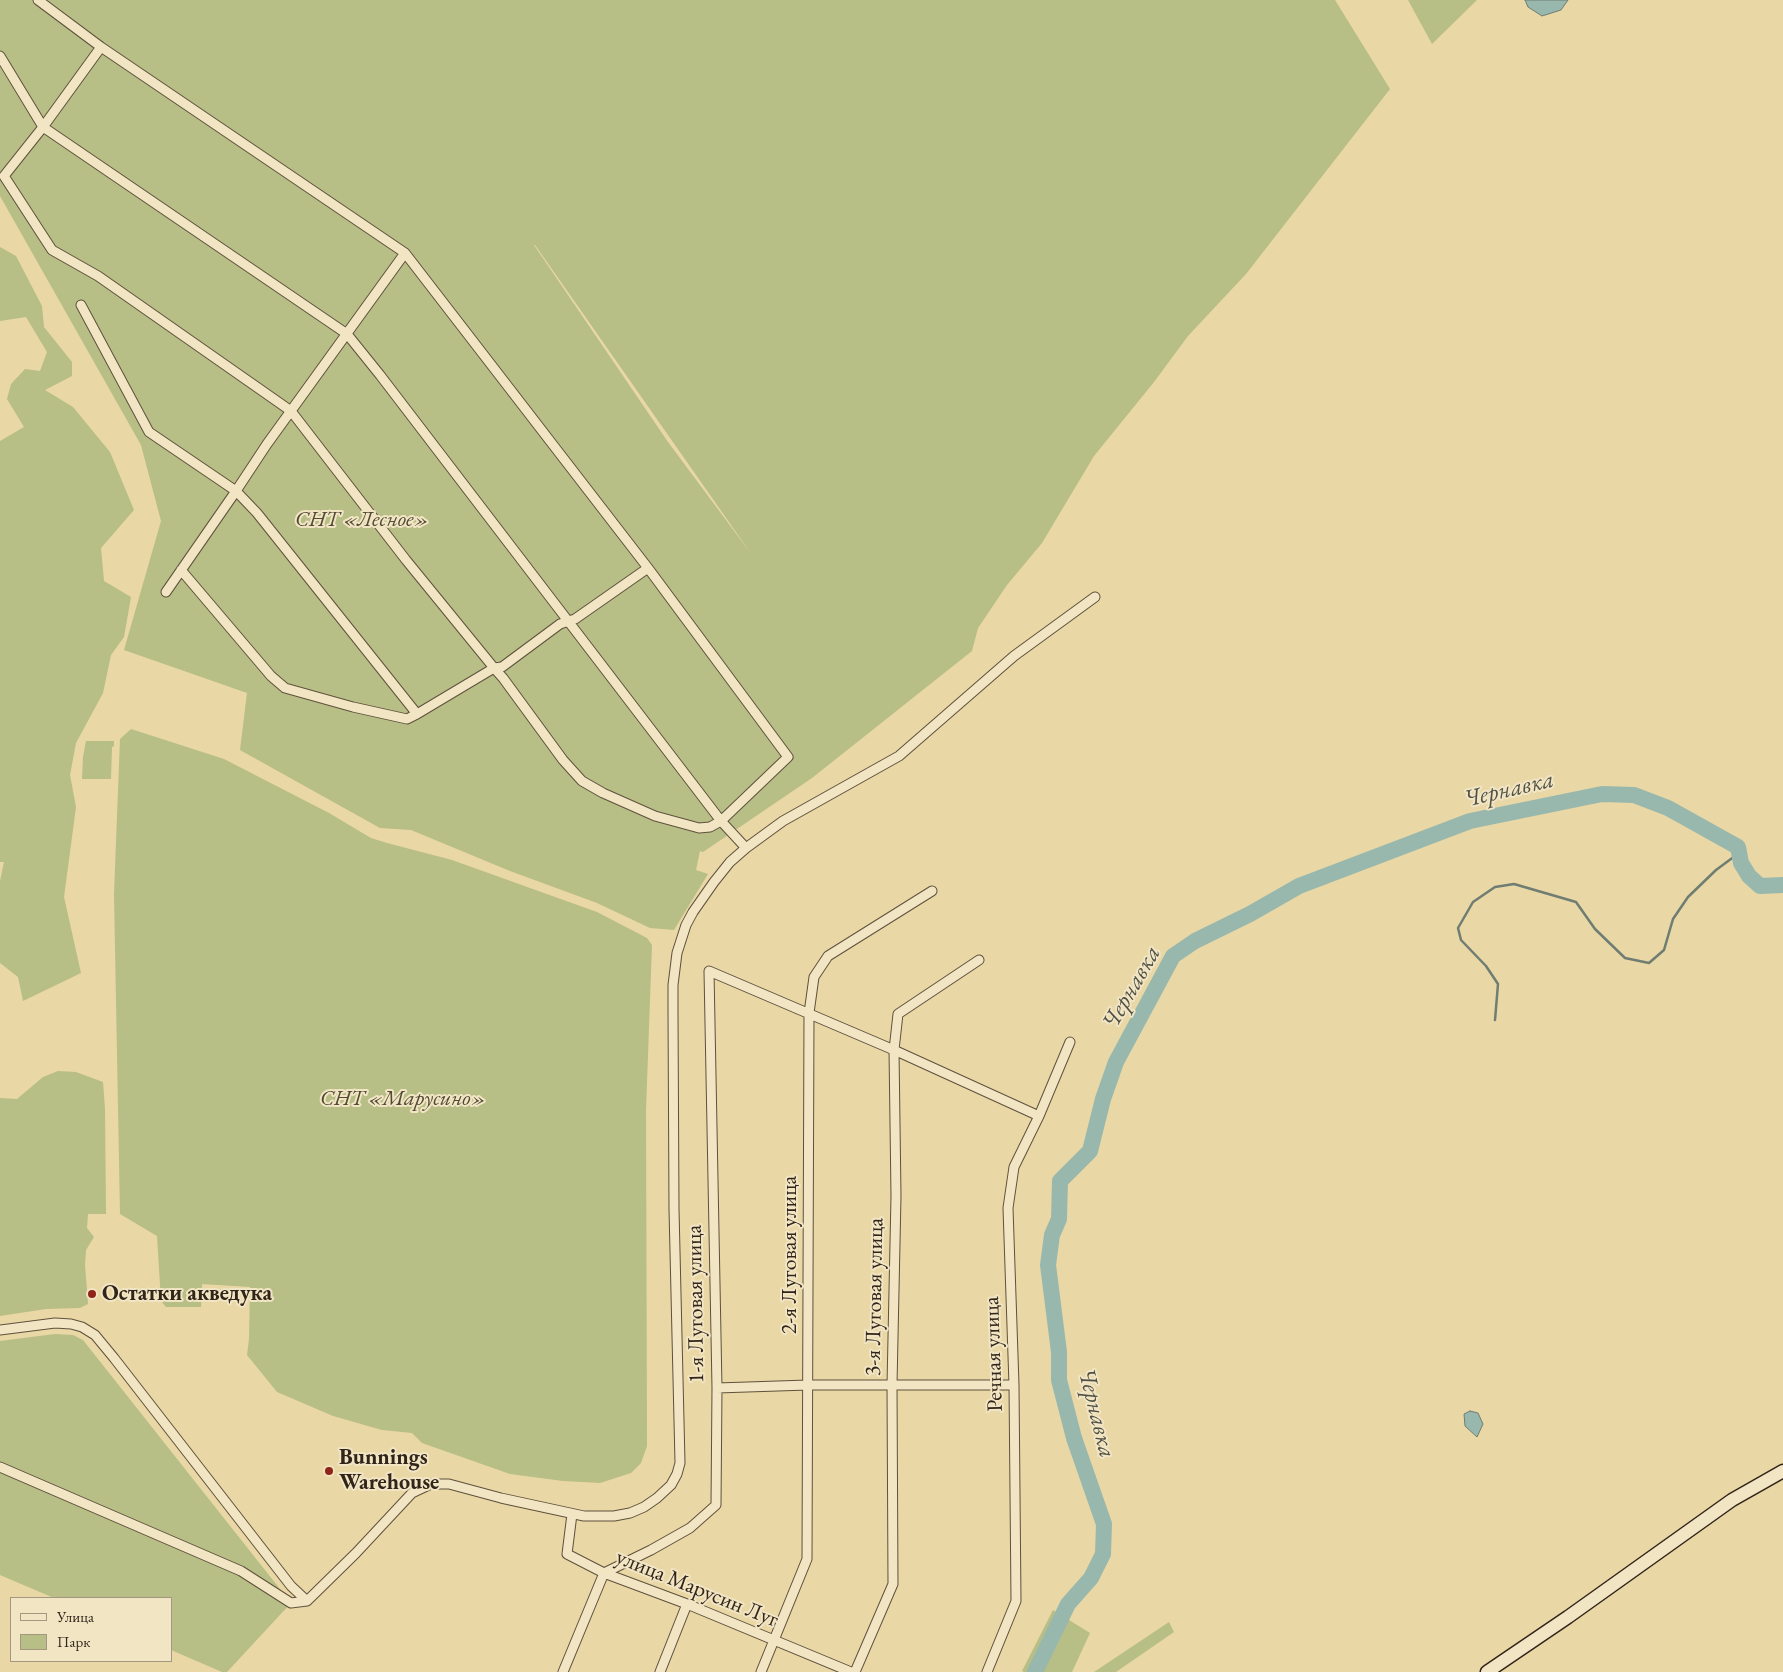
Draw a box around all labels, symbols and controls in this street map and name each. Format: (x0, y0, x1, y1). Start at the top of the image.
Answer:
park label: СНТ «Лесное» (295, 507, 429, 533)
water label: Чернавка (1461, 766, 1557, 814)
water label: Чернавка (1097, 941, 1167, 1035)
park label: СНТ «Марусино» (320, 1086, 486, 1112)
street label: 2-я Луговая улица (777, 1176, 803, 1334)
street label: 3-я Луговая улица (860, 1218, 890, 1376)
street label: 1-я Луговая улица (681, 1225, 711, 1383)
place label: Остатки акведука (102, 1281, 272, 1307)
marker: Остатки акведука (86, 1288, 98, 1300)
street label: Речная улица (979, 1296, 1009, 1412)
water label: Чернавка (1071, 1365, 1121, 1461)
place label: Bunnings Warehouse (339, 1445, 439, 1496)
marker: Bunnings Warehouse (323, 1465, 335, 1477)
street label: улица Марусин Луг (612, 1544, 782, 1634)
legend (10, 1597, 172, 1662)
text: Улица (57, 1607, 94, 1626)
text: Парк (57, 1632, 90, 1651)

